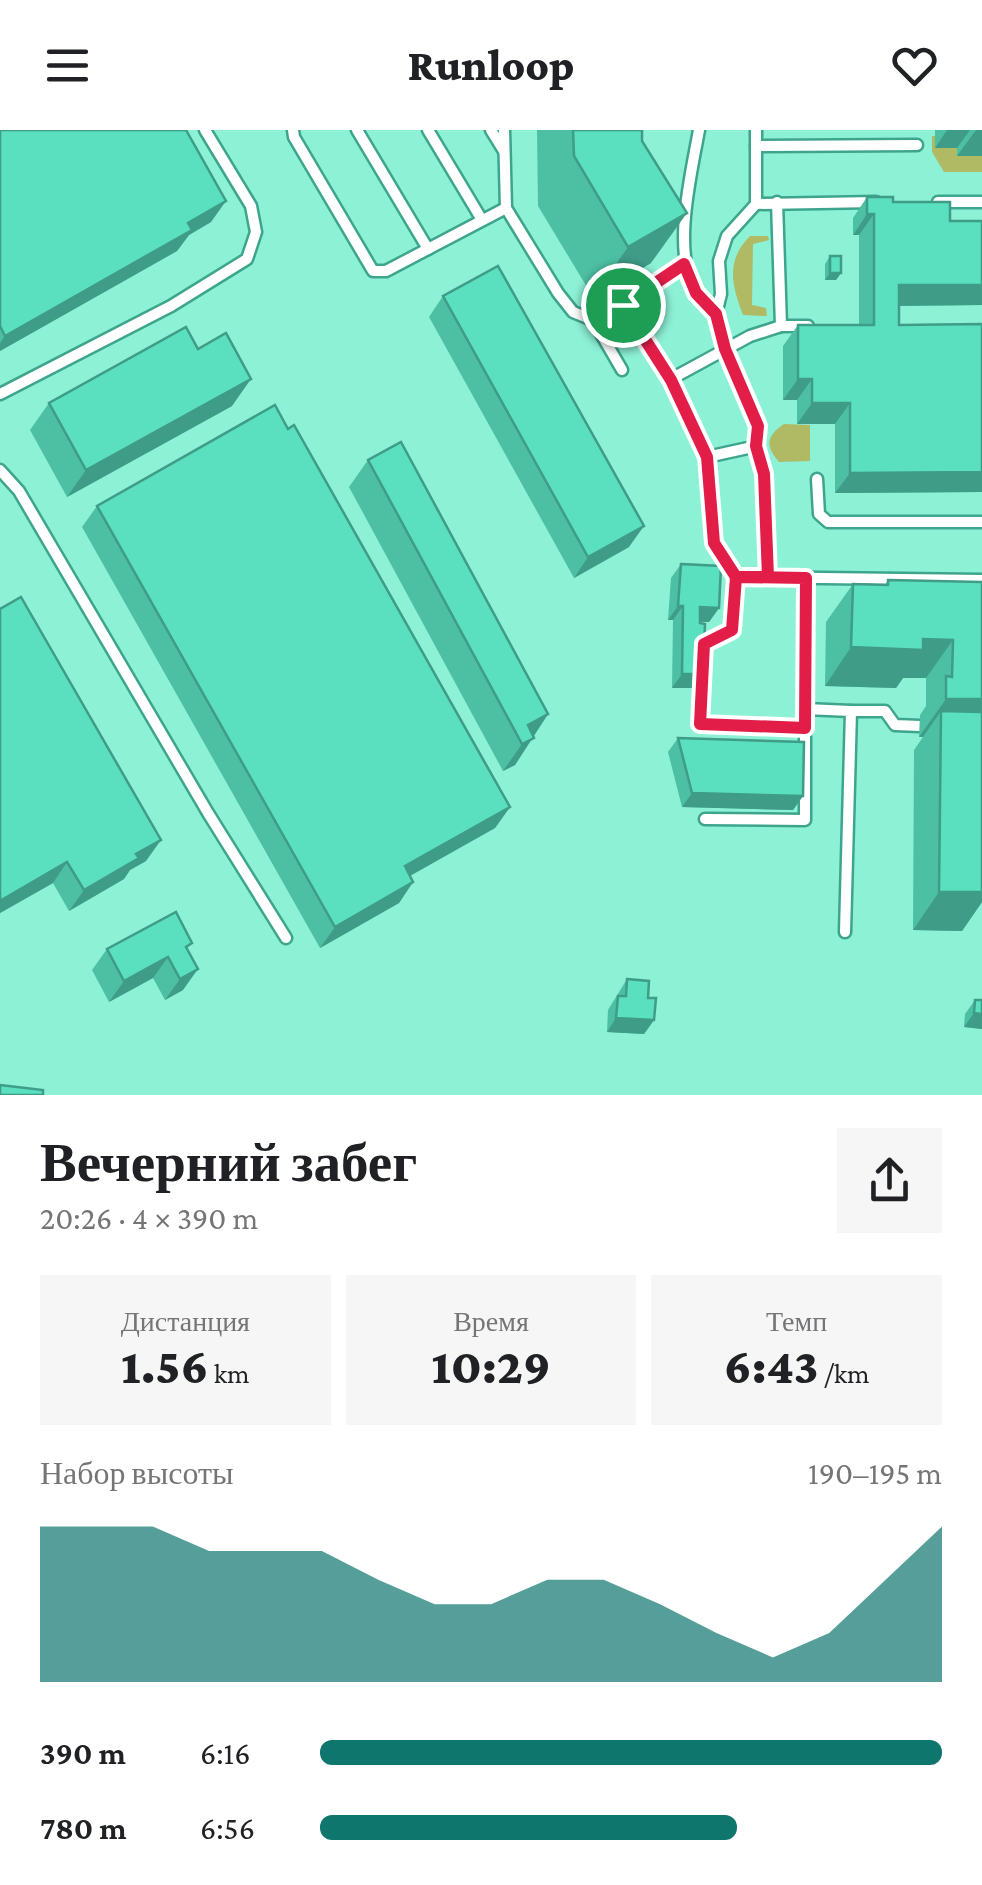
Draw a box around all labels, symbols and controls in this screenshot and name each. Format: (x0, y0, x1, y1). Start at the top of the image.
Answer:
icon: menu (40, 38, 95, 93)
icon: heart (887, 38, 942, 93)
text: Runloop (408, 40, 574, 90)
pin (581, 263, 666, 348)
icon: arrive (596, 278, 651, 333)
button: share (837, 1128, 942, 1233)
text: Вечерний забег (40, 1132, 417, 1193)
text: 20:26 · 4 × 390 m (40, 1200, 258, 1236)
text: Дистанция (121, 1306, 250, 1337)
text: Время (453, 1306, 529, 1337)
text: Темп (766, 1306, 827, 1337)
text: 1.56 (121, 1338, 208, 1394)
text: 10:29 (431, 1338, 551, 1394)
text: 6:43 (724, 1338, 818, 1394)
text: km (208, 1358, 250, 1389)
text: /km (818, 1358, 870, 1389)
text: Набор высоты (40, 1455, 233, 1491)
text: 190–195 m (808, 1455, 942, 1491)
text: 390 m (40, 1735, 126, 1771)
text: 6:16 (200, 1735, 250, 1771)
text: 780 m (40, 1810, 127, 1846)
text: 6:56 (200, 1810, 255, 1846)

